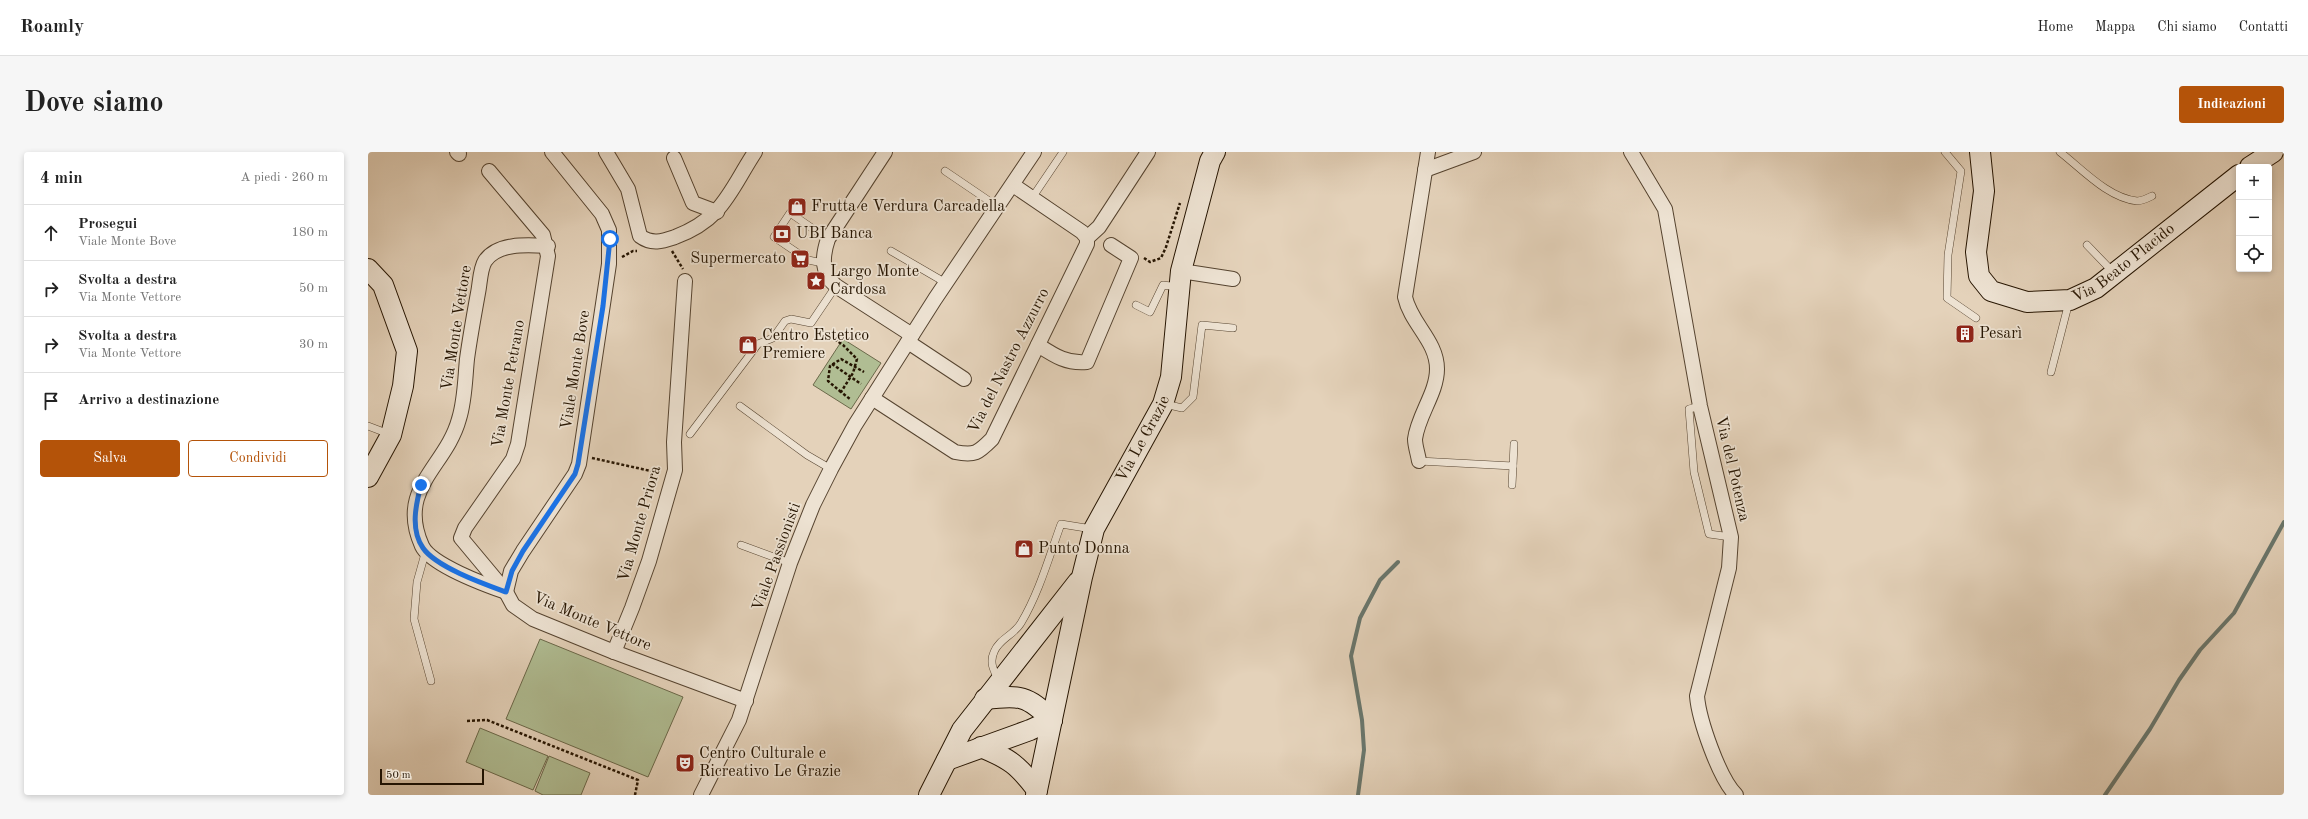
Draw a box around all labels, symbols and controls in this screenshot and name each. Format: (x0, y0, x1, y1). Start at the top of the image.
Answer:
text: Roamly (20, 18, 84, 37)
text: Home (2038, 20, 2073, 34)
text: Mappa (2095, 20, 2135, 34)
text: Chi siamo (2157, 20, 2217, 34)
text: Contatti (2239, 20, 2288, 34)
button: Indicazioni (2179, 86, 2284, 123)
text: Dove siamo (24, 90, 164, 118)
map controls (2236, 164, 2272, 272)
button: + (2236, 164, 2272, 200)
text: 4 min (40, 170, 83, 187)
text: A piedi · 260 m (240, 171, 328, 184)
shop icon: Frutta e Verdura Carcadella (786, 196, 808, 218)
place label: Frutta e Verdura Carcadella (811, 199, 1005, 215)
button: − (2236, 200, 2272, 236)
text: Prosegui (78, 217, 137, 232)
street label: Via Beato Placido (2070, 221, 2178, 306)
icon: ahead (40, 222, 62, 244)
bank icon: UBI Banca (771, 223, 793, 245)
text: 180 m (291, 226, 328, 239)
place label: UBI Banca (796, 226, 873, 242)
route start (601, 230, 619, 248)
text: Viale Monte Bove (78, 235, 176, 248)
button: locate (2236, 236, 2272, 272)
supermarket icon: Supermercato (789, 248, 811, 270)
place label: Supermercato (690, 251, 786, 267)
street label: Via Monte Vettore (439, 264, 475, 392)
place label: Largo Monte Cardosa (830, 264, 919, 298)
place icon: Largo Monte Cardosa (805, 270, 827, 292)
text: Svolta a destra (78, 273, 177, 288)
icon: right (40, 278, 62, 300)
text: 50 m (299, 282, 328, 295)
street label: Via del Nastro Azzurro (965, 286, 1053, 436)
text: Via Monte Vettore (78, 291, 181, 304)
street label: Viale Monte Bove (559, 309, 593, 431)
street label: Via Monte Petrano (490, 319, 528, 449)
building icon: Pesarì (1954, 323, 1976, 345)
place label: Pesarì (1979, 326, 2022, 342)
place label: Centro Estetico Premiere (762, 328, 869, 362)
text: Svolta a destra (78, 329, 177, 344)
icon: right (40, 334, 62, 356)
shop icon: Centro Estetico Premiere (737, 334, 759, 356)
text: 30 m (299, 338, 328, 351)
text: Via Monte Vettore (78, 347, 181, 360)
icon: arrive (40, 390, 62, 412)
text: Arrivo a destinazione (78, 393, 219, 408)
street label: Via Le Grazie (1114, 394, 1173, 485)
street label: Via del Potenza (1712, 415, 1752, 523)
button: Salva (40, 440, 180, 477)
button: Condividi (188, 440, 328, 477)
street label: Via Monte Priora (616, 464, 664, 584)
route end (412, 476, 430, 494)
street label: Viale Passionisti (750, 501, 804, 613)
shop icon: Punto Donna (1013, 538, 1035, 560)
place label: Punto Donna (1038, 541, 1130, 557)
street label: Via Monte Vettore (530, 590, 654, 654)
place label: Centro Culturale e Ricreativo Le Grazie (699, 746, 841, 780)
theatre icon: Centro Culturale e Ricreativo Le Grazie (674, 752, 696, 774)
scale bar (380, 767, 484, 786)
text: 50 m (386, 770, 411, 781)

